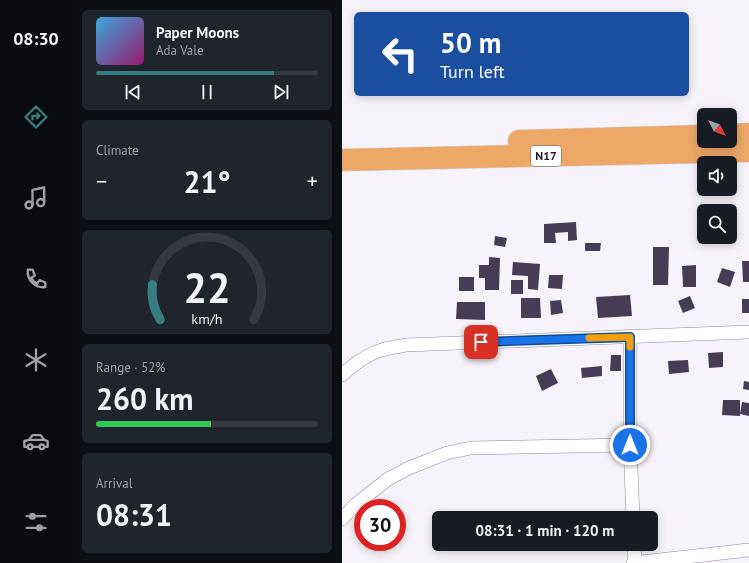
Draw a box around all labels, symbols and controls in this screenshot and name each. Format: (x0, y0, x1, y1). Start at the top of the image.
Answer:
text: Paper Moons (156, 23, 239, 42)
text: 50 m (440, 24, 501, 61)
text: 08:30 (13, 27, 59, 50)
icon: left (374, 28, 426, 80)
text: Ada Vale (156, 42, 204, 59)
text: Turn left (440, 60, 505, 83)
icon: previous (122, 81, 144, 103)
icon: pause (196, 81, 218, 103)
icon: next (270, 81, 292, 103)
icon: directions (22, 103, 50, 131)
north arrow (697, 108, 737, 148)
map controls (697, 108, 737, 244)
text: Climate (96, 142, 139, 159)
road number: N17 (531, 146, 561, 166)
button: sound (697, 156, 737, 196)
text: 21° (183, 162, 231, 201)
text: − (96, 167, 107, 195)
text: + (307, 167, 318, 195)
icon: music (22, 184, 50, 212)
button: search (697, 204, 737, 244)
text: 22 (183, 260, 231, 313)
icon: phone (22, 265, 50, 293)
text: km/h (191, 308, 223, 327)
pin (464, 325, 498, 359)
icon: arrive (470, 331, 492, 353)
icon: climate (22, 346, 50, 374)
text: Range · 52% (96, 359, 165, 376)
text: 260 km (96, 379, 194, 418)
position arrow (609, 424, 651, 466)
icon: car (22, 427, 50, 455)
text: Arrival (96, 475, 132, 492)
text: 08:31 (96, 495, 172, 534)
speed limit sign: 30 (354, 499, 406, 551)
icon: filters (22, 508, 50, 536)
text: 08:31 · 1 min · 120 m (476, 521, 614, 540)

